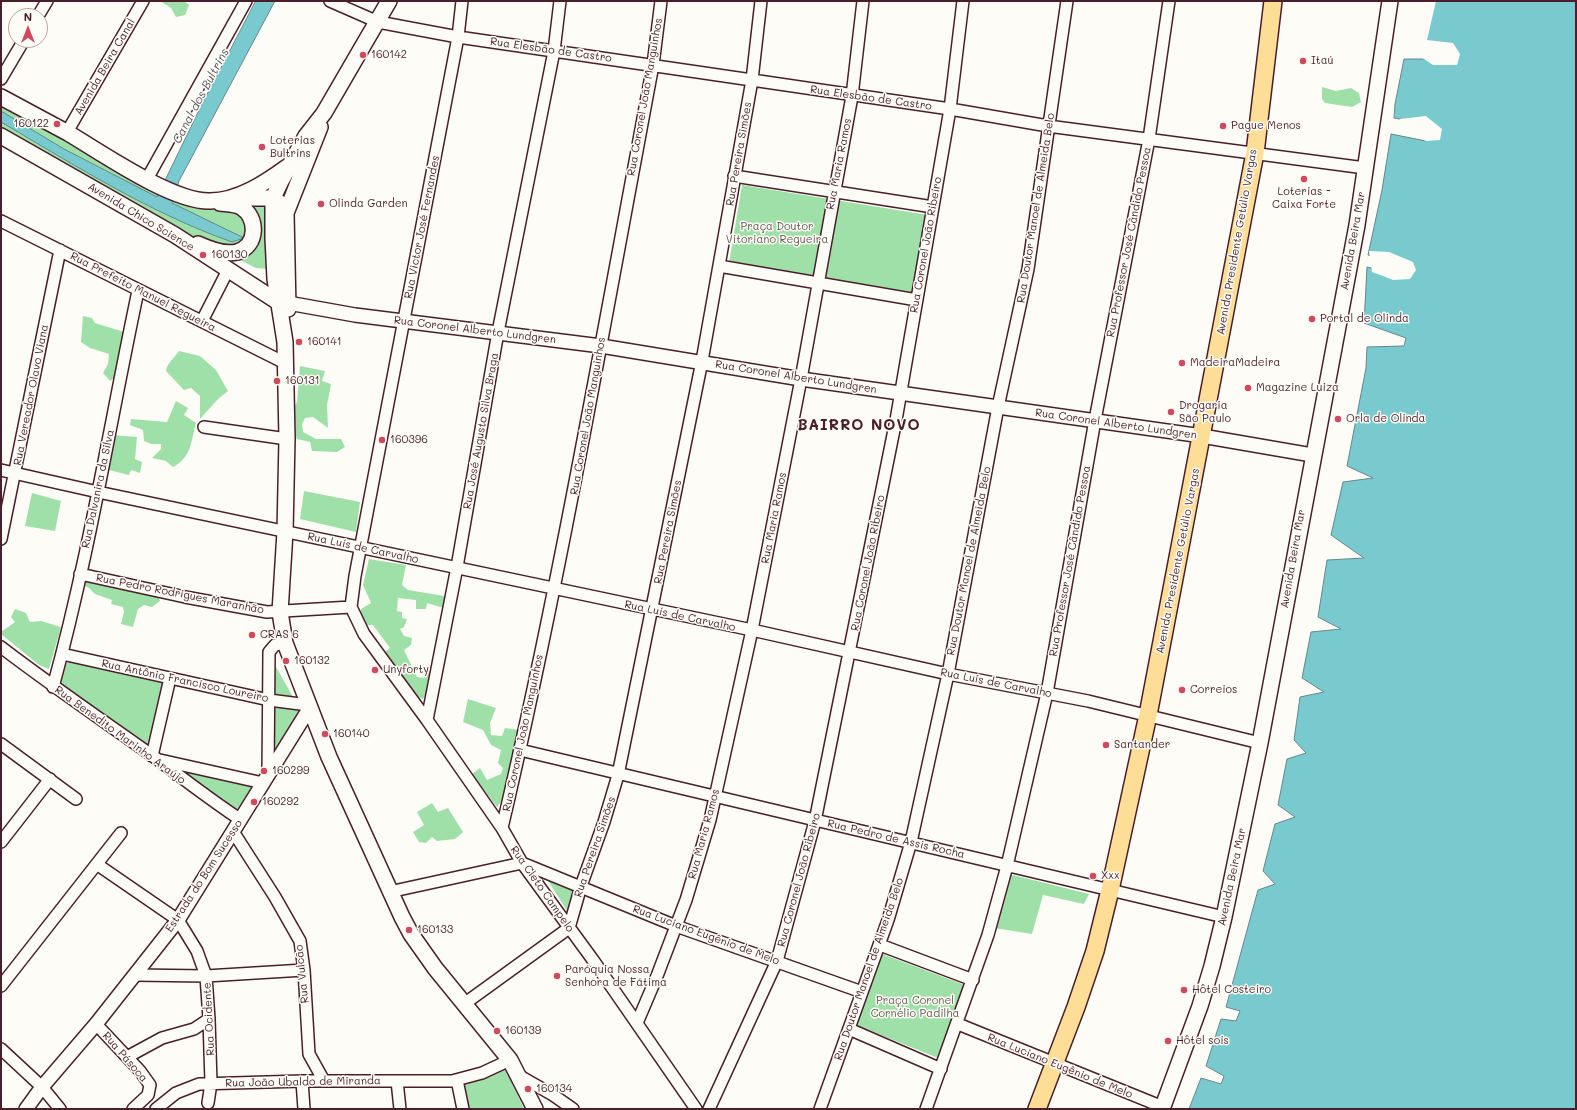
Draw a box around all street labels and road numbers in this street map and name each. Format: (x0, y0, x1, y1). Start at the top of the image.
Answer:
street label: Avenida Beira Canal (72, 16, 138, 118)
street label: Rua Coronel João Manguinhos (625, 17, 665, 177)
street label: Rua Elesbão de Castro (489, 35, 613, 65)
street label: Rua Elesbão de Castro (809, 83, 933, 113)
street label: Rua Pereira Simões (723, 101, 755, 207)
street label: Rua Doutor Manoel de Almeida Belo (1014, 112, 1058, 304)
street label: Rua Maria Ramos (824, 117, 854, 211)
street label: Rua Professor José Cândido Pessoa (1104, 146, 1154, 338)
street label: Avenida Presidente Getúlio Vargas (1214, 148, 1260, 336)
street label: Rua Victor José Fernandes (402, 154, 442, 300)
street label: Rua Coronel João Ribeiro (908, 176, 944, 314)
street label: Avenida Chico Science (85, 180, 197, 254)
street label: Avenida Beira Mar (1338, 191, 1368, 291)
street label: Rua Prefeito Manuel Regueira (68, 249, 218, 335)
street label: Rua Coronel Alberto Lundgren (393, 313, 557, 347)
street label: Rua Vereador Olavo Viana (11, 323, 51, 467)
street label: Rua Coronel João Manguinhos (568, 336, 608, 496)
street label: Rua José Augusto Silva Braga (461, 352, 501, 510)
street label: Rua Coronel Alberto Lundgren (714, 358, 878, 396)
street label: Rua Coronel Alberto Lundgren (1034, 406, 1198, 442)
street label: Rua Dalvanira da Silva (79, 428, 117, 550)
street label: Rua Doutor Manoel de Almeida Belo (944, 465, 994, 657)
street label: Rua Professor José Cândido Pessoa (1047, 465, 1093, 657)
street label: Avenida Presidente Getúlio Vargas (1154, 467, 1202, 655)
street label: Rua Maria Ramos (759, 471, 789, 565)
street label: Rua Pereira Simões (651, 479, 685, 585)
street label: Rua Coronel João Ribeiro (848, 494, 888, 632)
street label: Avenida Beira Mar (1278, 509, 1308, 609)
street label: Rua Luís de Carvalho (306, 530, 420, 566)
street label: Rua Pedro Rodrigues Maranhão (95, 571, 265, 617)
street label: Rua Luís de Carvalho (623, 598, 737, 634)
street label: Rua Coronel João Manguinhos (500, 653, 546, 813)
street label: Rua Antônio Francisco Loureiro (100, 657, 270, 705)
street label: Rua Luís de Carvalho (939, 666, 1053, 700)
street label: Rua Benedito Marinho Araújo (52, 683, 188, 787)
street label: Rua Maria Ramos (686, 787, 722, 881)
street label: Rua Pereira Simões (572, 795, 618, 899)
street label: Rua Coronel João Ribeiro (775, 812, 823, 948)
street label: Estrada do Bom Sucesso (163, 817, 245, 935)
street label: Rua Pedro de Assis Rocha (826, 817, 966, 861)
street label: Avenida Beira Mar (1215, 827, 1249, 927)
street label: Rua Cleto Campelo (507, 843, 577, 935)
street label: Rua Doutor Manoel de Almeida Belo (831, 876, 907, 1062)
street label: Rua Luciano Eugênio de Melo (631, 902, 781, 968)
street label: Rua Vulcão (292, 944, 312, 1004)
street label: Rua Ocidente (200, 982, 218, 1056)
street label: Rua Pásoca (100, 1029, 150, 1085)
street label: Rua Luciano Eugênio de Melo (986, 1031, 1134, 1101)
street label: Rua João Ubaldo de Miranda (225, 1074, 381, 1090)

